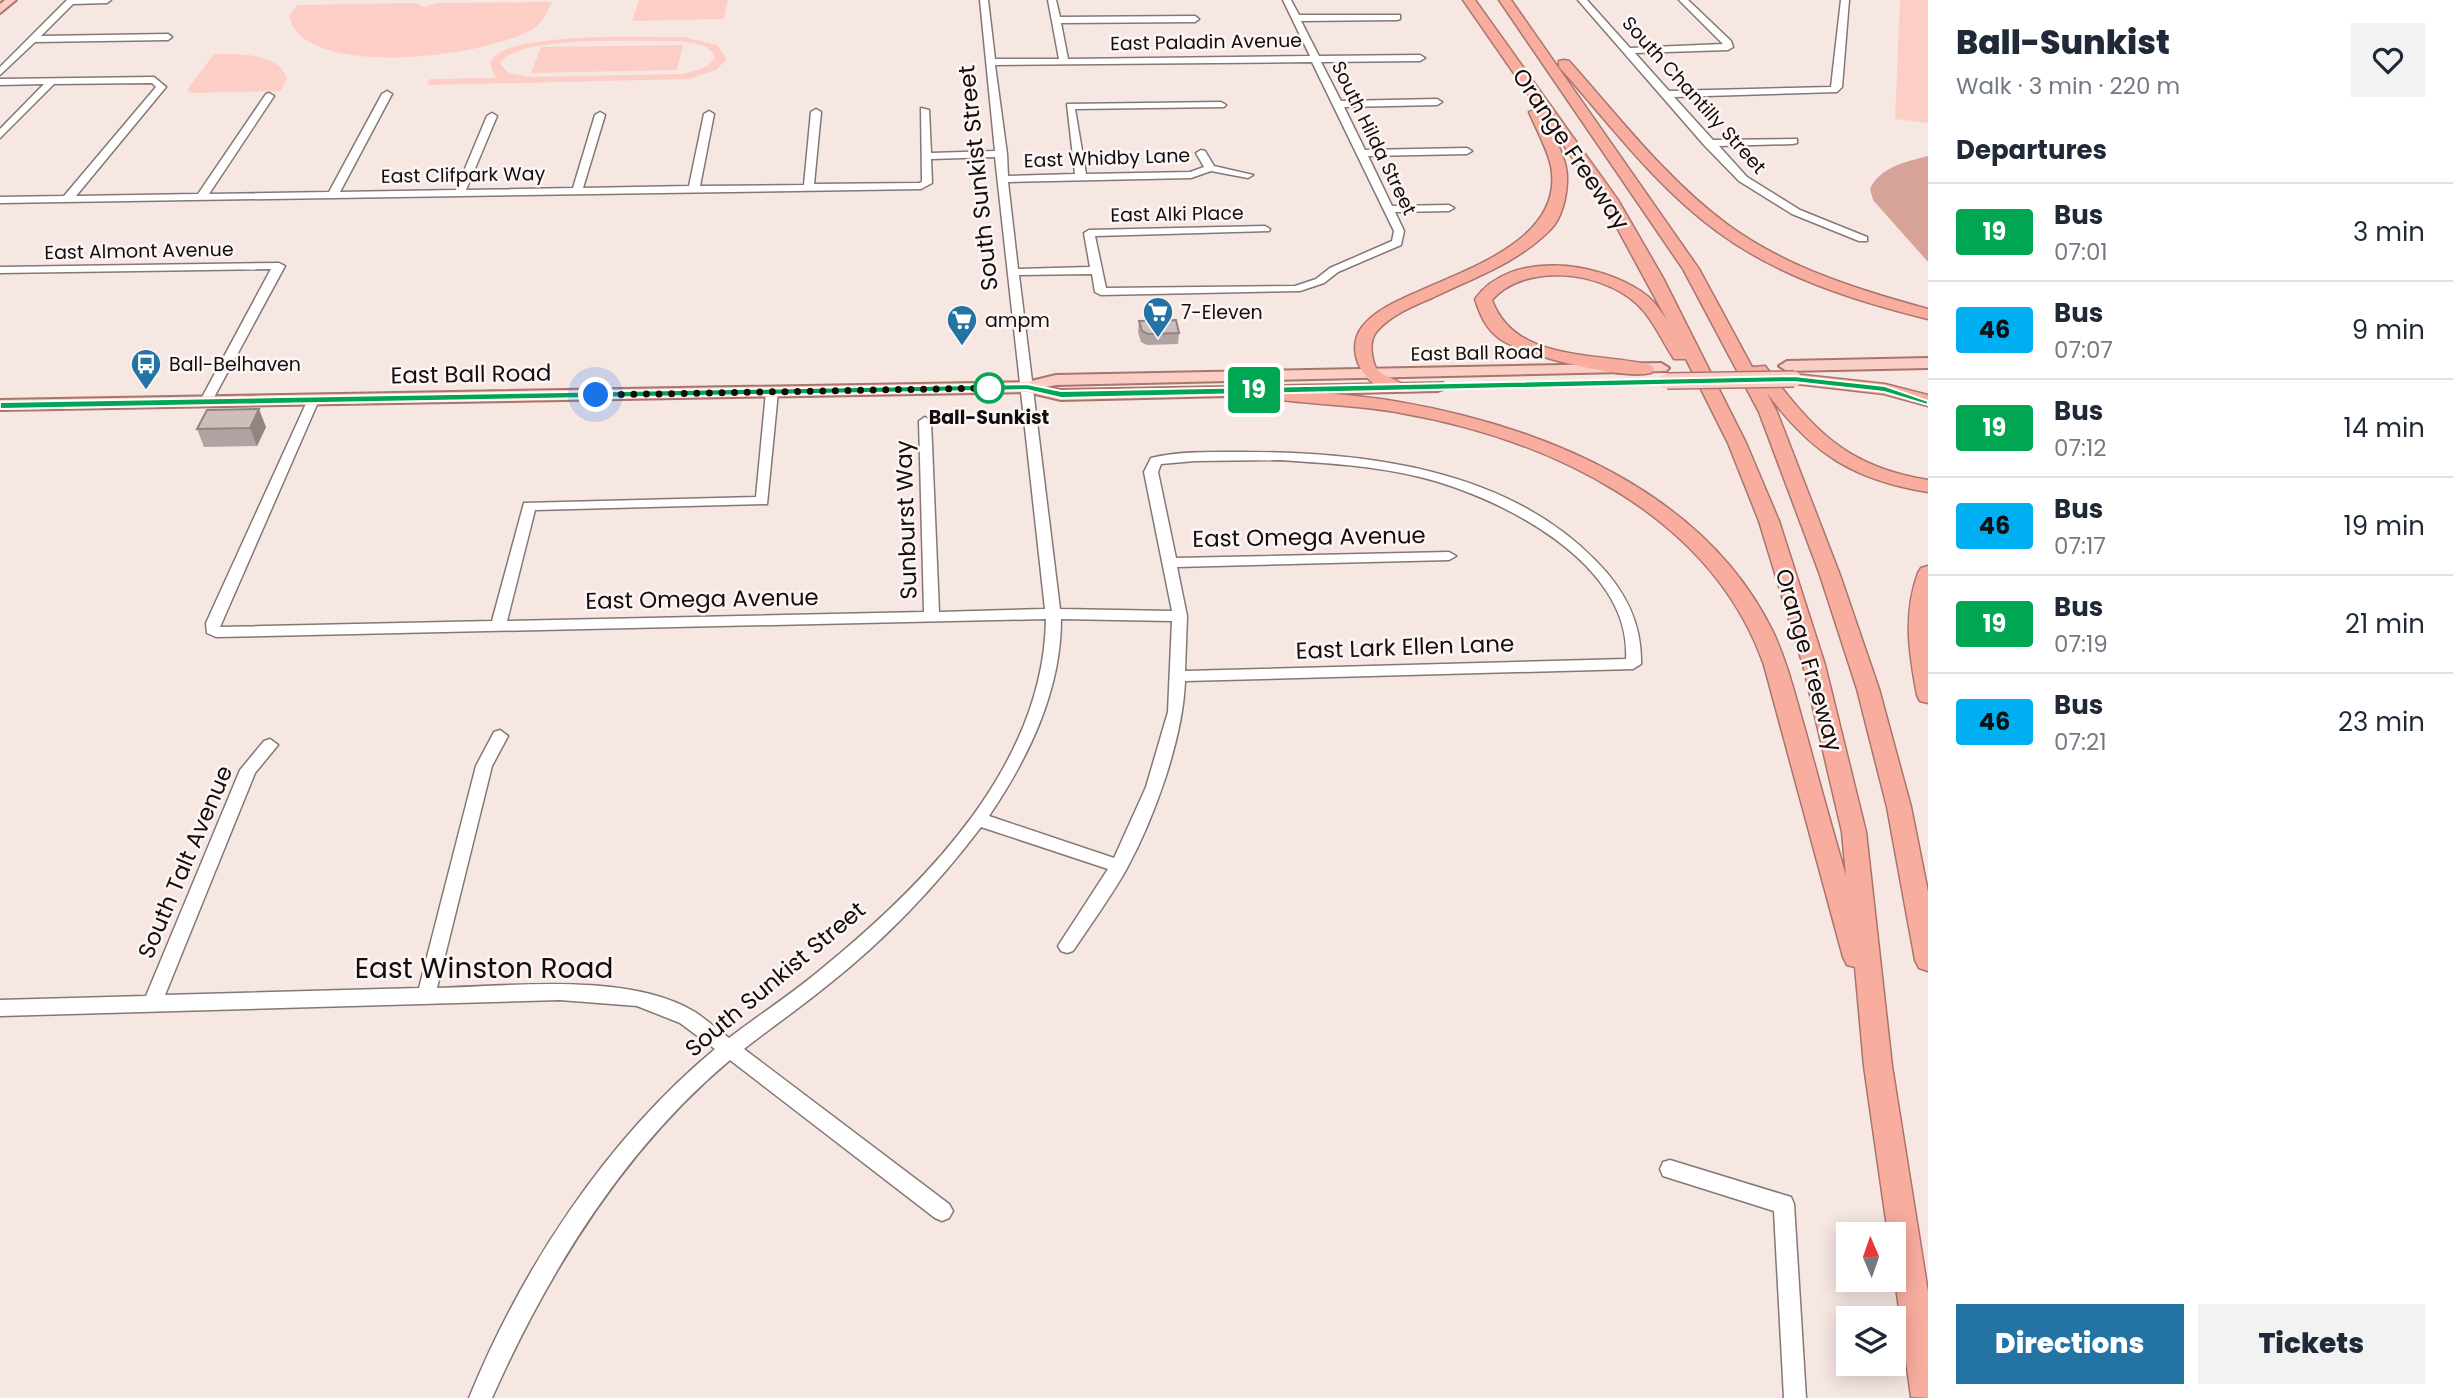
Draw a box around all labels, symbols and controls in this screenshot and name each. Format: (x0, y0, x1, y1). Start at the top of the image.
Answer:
street label: South Chantilly Street (1616, 10, 1772, 180)
text: Ball-Sunkist (1956, 19, 2170, 66)
button: heart (2351, 23, 2425, 97)
street label: East Paladin Avenue (1110, 27, 1302, 57)
street label: South Hilda Street (1325, 56, 1423, 220)
street label: Orange Freeway (1505, 62, 1637, 236)
street label: South Sunkist Street (950, 64, 1006, 292)
text: Walk · 3 min · 220 m (1956, 70, 2180, 102)
text: Departures (1956, 132, 2107, 168)
street label: East Whidby Lane (1023, 142, 1191, 174)
street label: East Clifpark Way (381, 160, 546, 190)
text: Bus (2054, 197, 2103, 233)
street label: East Alki Place (1110, 199, 1244, 229)
text: 3 min (2353, 214, 2425, 250)
text: 19 (1983, 215, 2006, 248)
street label: East Almont Avenue (44, 236, 234, 266)
text: 07:01 (2054, 236, 2108, 268)
supermarket icon: 7-Eleven (1141, 295, 1175, 339)
text: Bus (2054, 295, 2103, 331)
place label: 7-Eleven (1181, 299, 1263, 326)
supermarket icon: ampm (945, 303, 979, 347)
place label: ampm (985, 307, 1050, 334)
text: 9 min (2352, 312, 2425, 348)
text: 46 (1979, 313, 2010, 346)
text: 07:07 (2054, 334, 2113, 366)
street label: East Ball Road (1410, 338, 1544, 368)
bus stop icon: Ball-Belhaven (129, 347, 163, 391)
place label: Ball-Belhaven (169, 351, 301, 378)
street label: East Ball Road (390, 357, 552, 391)
line badge: 19 (1222, 367, 1286, 413)
marker: Ball-Sunkist (974, 373, 1004, 403)
text: 19 (1242, 373, 1266, 406)
your location (578, 377, 613, 412)
text: Bus (2054, 393, 2103, 429)
place label: Ball-Sunkist (929, 404, 1050, 431)
text: 14 min (2344, 410, 2425, 446)
text: 19 (1983, 411, 2006, 444)
text: 07:12 (2054, 432, 2107, 464)
street label: Sunburst Way (887, 440, 925, 600)
text: Bus (2054, 491, 2103, 527)
text: 19 min (2344, 508, 2425, 544)
text: 46 (1979, 509, 2010, 542)
street label: East Omega Avenue (1192, 519, 1426, 555)
text: 07:17 (2054, 530, 2106, 562)
street label: Orange Freeway (1768, 565, 1850, 755)
street label: East Omega Avenue (585, 581, 819, 617)
text: Bus (2054, 589, 2103, 625)
text: 21 min (2345, 606, 2425, 642)
text: 19 (1983, 607, 2006, 640)
street label: East Lark Ellen Lane (1295, 627, 1515, 667)
text: 07:19 (2054, 628, 2108, 660)
text: Bus (2054, 687, 2103, 723)
text: 23 min (2338, 704, 2425, 740)
text: 46 (1979, 705, 2010, 738)
text: 07:21 (2054, 726, 2107, 758)
street label: South Talt Avenue (130, 761, 240, 963)
street label: South Sunkist Street (678, 894, 872, 1064)
street label: East Winston Road (355, 949, 613, 988)
north arrow (1836, 1222, 1906, 1292)
map controls (1836, 1222, 1906, 1376)
button: Directions (1956, 1304, 2184, 1384)
button: Tickets (2198, 1304, 2425, 1384)
button: layers (1836, 1306, 1906, 1376)

